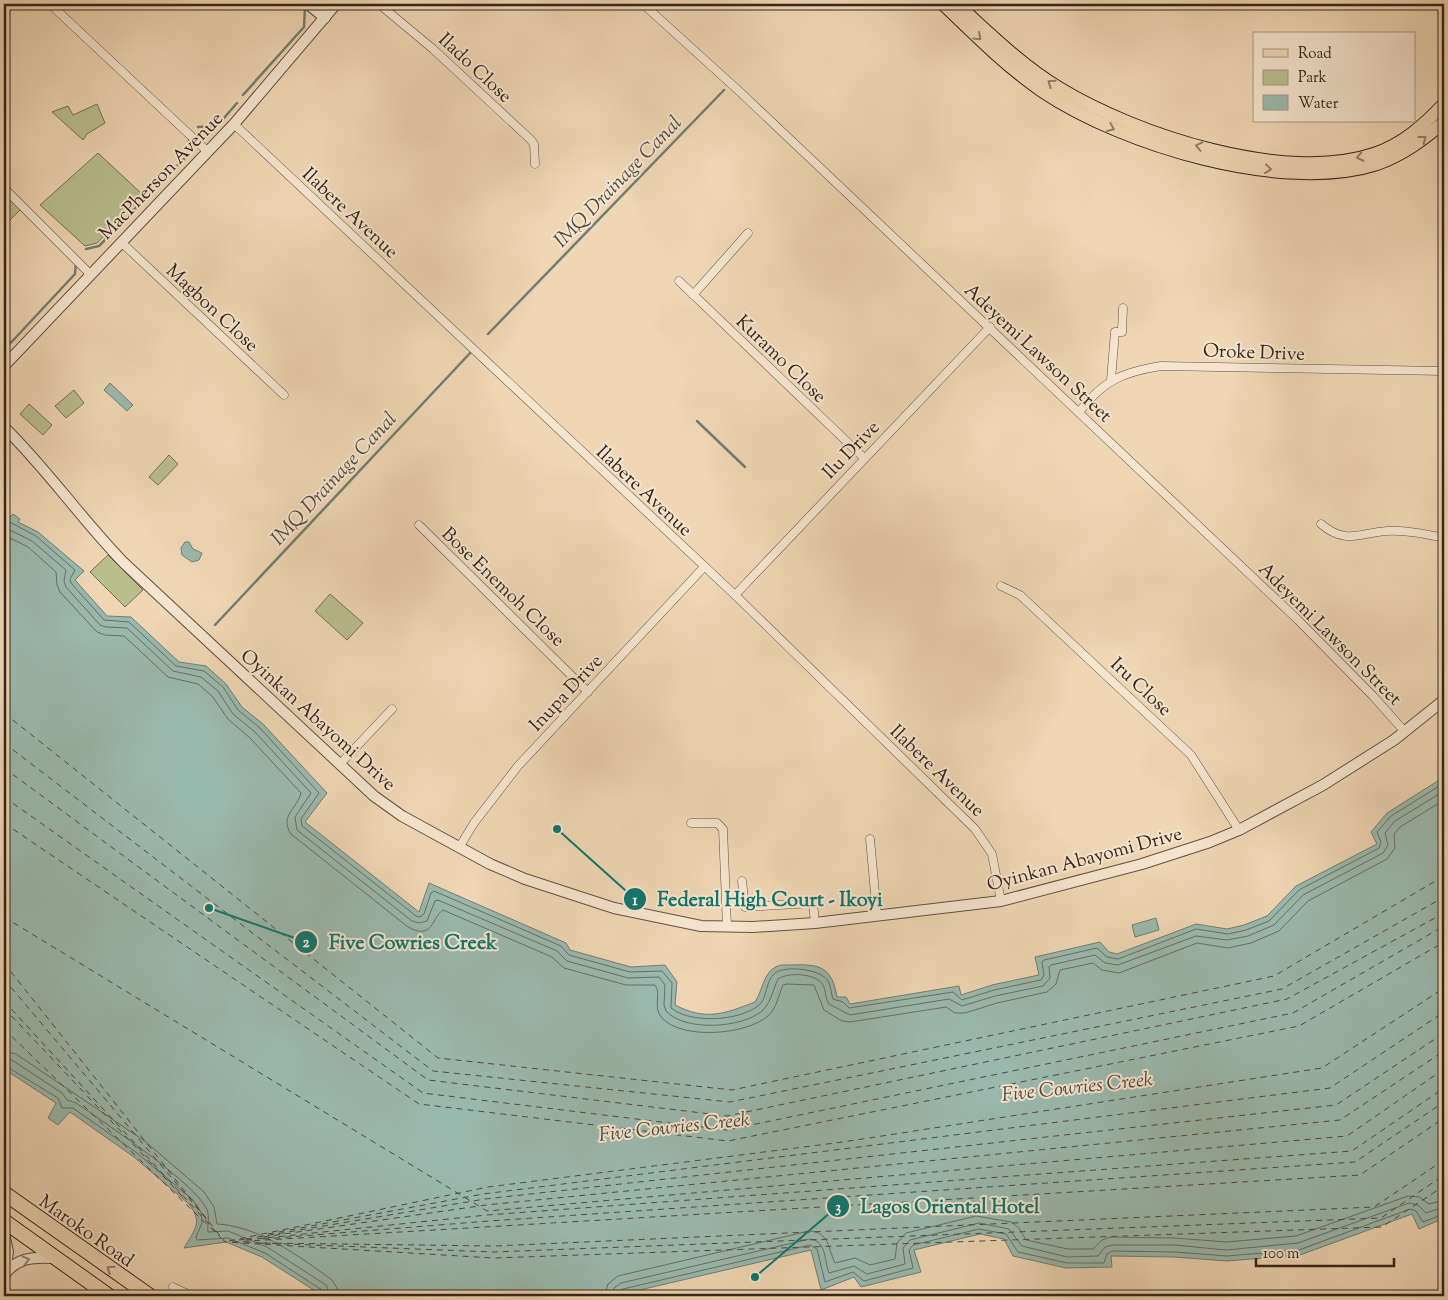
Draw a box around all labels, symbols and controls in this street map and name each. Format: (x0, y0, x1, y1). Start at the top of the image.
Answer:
street label: Ilado Close (431, 28, 517, 110)
one-way arrow (972, 31, 981, 40)
legend (1253, 32, 1416, 122)
text: Road (1298, 44, 1332, 65)
text: Park (1298, 68, 1327, 89)
one-way arrow (1047, 79, 1056, 89)
text: Water (1298, 94, 1339, 115)
street label: MacPherson Avenue (93, 107, 230, 247)
water label: IMQ Drainage Canal (548, 110, 689, 255)
one-way arrow (1106, 122, 1115, 133)
one-way arrow (1417, 136, 1427, 145)
one-way arrow (1195, 141, 1204, 152)
one-way arrow (1356, 151, 1365, 162)
street label: Ilabere Avenue (295, 162, 404, 266)
one-way arrow (1264, 163, 1272, 174)
street label: Magbon Close (159, 259, 264, 359)
street label: Adeyemi Lawson Street (957, 278, 1117, 430)
street label: Kuramo Close (729, 309, 832, 410)
street label: Oroke Drive (1202, 338, 1306, 369)
water label: IMQ Drainage Canal (265, 406, 405, 553)
street label: Ilu Drive (817, 415, 887, 486)
street label: Ilabere Avenue (589, 440, 698, 544)
street label: Bose Enemoh Close (435, 522, 570, 654)
street label: Adeyemi Lawson Street (1251, 557, 1407, 713)
street label: Oyinkan Abayomi Drive (234, 644, 401, 798)
street label: Inupa Drive (524, 649, 610, 738)
street label: Iru Close (1103, 652, 1177, 724)
street label: Ilabere Avenue (883, 719, 990, 824)
street label: Oyinkan Abayomi Drive (984, 821, 1185, 899)
callout: Federal High Court - Ikoyi (623, 882, 893, 917)
text: Federal High Court - Ikoyi (657, 887, 883, 916)
text: 1 (632, 891, 638, 912)
callout: Five Cowries Creek (294, 924, 507, 959)
text: Five Cowries Creek (329, 930, 497, 959)
text: 2 (302, 933, 310, 954)
water label: Five Cowries Creek (1000, 1066, 1154, 1111)
water label: Five Cowries Creek (597, 1106, 751, 1151)
street label: Maroko Road (33, 1189, 139, 1275)
callout: Lagos Oriental Hotel (825, 1189, 1049, 1224)
text: Lagos Oriental Hotel (861, 1194, 1040, 1223)
text: 3 (835, 1198, 841, 1219)
scale bar (1256, 1235, 1393, 1267)
text: 100 m (1263, 1244, 1300, 1265)
one-way arrow (21, 1255, 30, 1266)
one-way arrow (106, 1266, 115, 1275)

